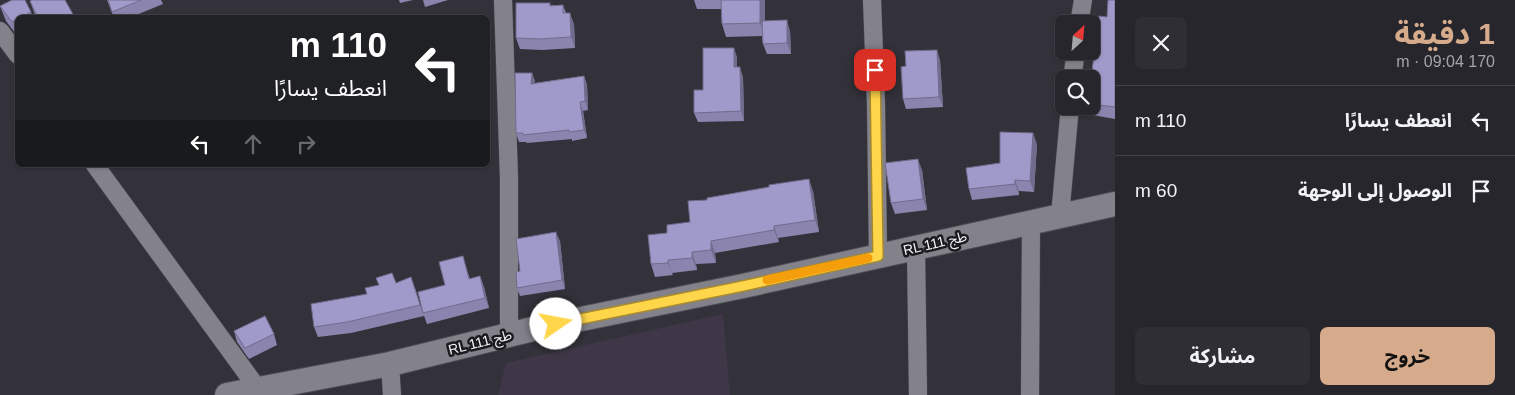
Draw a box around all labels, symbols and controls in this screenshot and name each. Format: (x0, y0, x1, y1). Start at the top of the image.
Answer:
north arrow (1055, 15, 1100, 60)
map controls (1055, 15, 1100, 115)
button: close (1135, 17, 1187, 69)
text: 1 دقيقة (1394, 17, 1495, 50)
text: 110 m (290, 25, 387, 64)
icon: left (405, 35, 470, 100)
pin (854, 49, 896, 91)
text: 170 m · 09:04 (1396, 53, 1495, 70)
icon: arrive (861, 56, 889, 84)
button: search (1055, 70, 1100, 115)
text: انعطف يسارًا (274, 76, 387, 101)
icon: left (1467, 107, 1495, 135)
text: 110 m (1135, 110, 1186, 131)
text: انعطف يسارًا (1345, 110, 1452, 131)
icon: left (186, 130, 214, 158)
icon: ahead (239, 130, 267, 158)
icon: right (292, 130, 320, 158)
icon: arrive (1467, 177, 1495, 205)
text: 60 m (1135, 180, 1177, 201)
text: الوصول إلى الوجهة (1298, 180, 1452, 201)
street label: RL طج 111 (902, 228, 969, 261)
position arrow (529, 297, 581, 349)
street label: RL طج 111 (447, 326, 514, 361)
button: مشاركة (1135, 327, 1310, 385)
button: خروج (1320, 327, 1495, 385)

